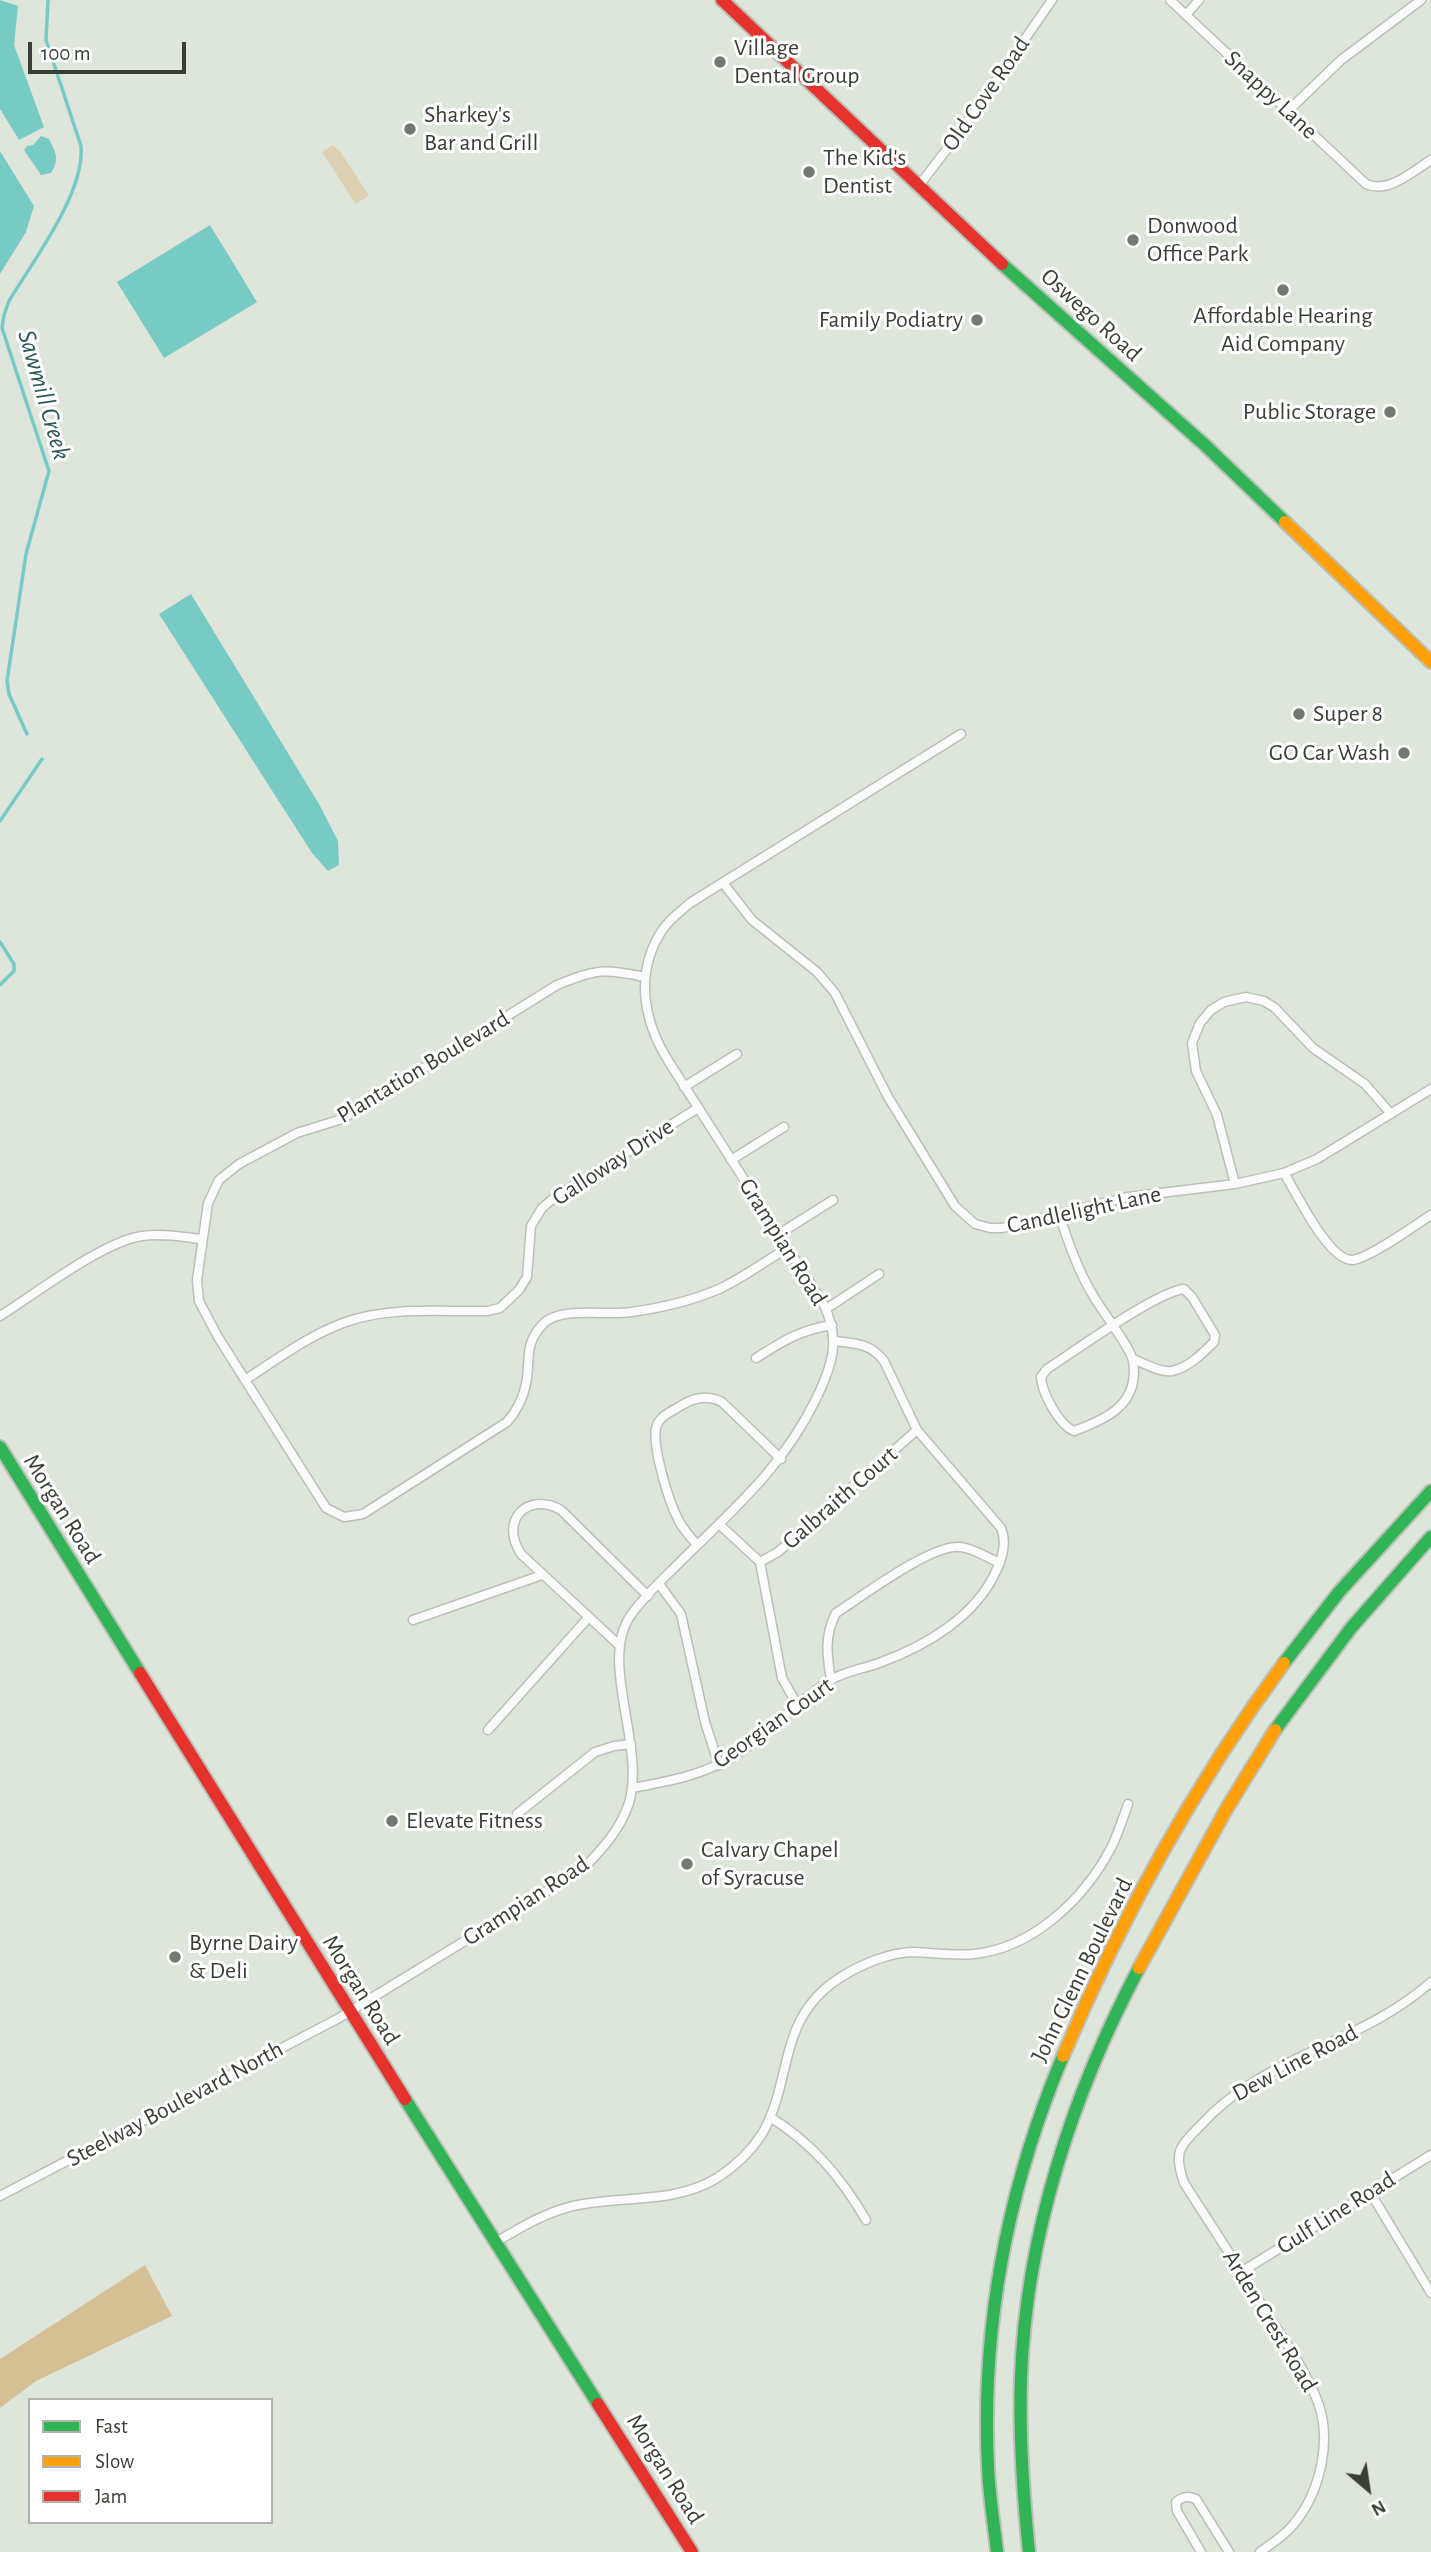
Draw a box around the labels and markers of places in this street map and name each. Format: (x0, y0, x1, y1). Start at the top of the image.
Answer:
place label: Village Dental Group (734, 34, 859, 90)
marker: Village Dental Group (712, 54, 728, 70)
place label: Sharkey's Bar and Grill (424, 101, 538, 157)
marker: Sharkey's Bar and Grill (402, 121, 418, 137)
place label: The Kid's Dentist (823, 144, 906, 200)
marker: The Kid's Dentist (801, 164, 817, 180)
place label: Donwood Office Park (1147, 212, 1248, 268)
marker: Donwood Office Park (1125, 232, 1141, 248)
marker: Affordable Hearing Aid Company (1275, 282, 1291, 298)
place label: Affordable Hearing Aid Company (1193, 302, 1373, 358)
place label: Family Podiatry (819, 306, 963, 334)
marker: Family Podiatry (969, 312, 985, 328)
place label: Public Storage (1243, 398, 1376, 426)
marker: Public Storage (1382, 404, 1398, 420)
place label: Super 8 (1313, 700, 1383, 728)
marker: Super 8 (1291, 706, 1307, 722)
place label: GO Car Wash (1269, 739, 1390, 767)
marker: GO Car Wash (1396, 745, 1412, 761)
place label: Elevate Fitness (406, 1807, 543, 1835)
marker: Elevate Fitness (384, 1813, 400, 1829)
place label: Calvary Chapel of Syracuse (701, 1836, 839, 1892)
marker: Calvary Chapel of Syracuse (679, 1856, 695, 1872)
place label: Byrne Dairy & Deli (189, 1929, 298, 1985)
marker: Byrne Dairy & Deli (167, 1949, 183, 1965)

